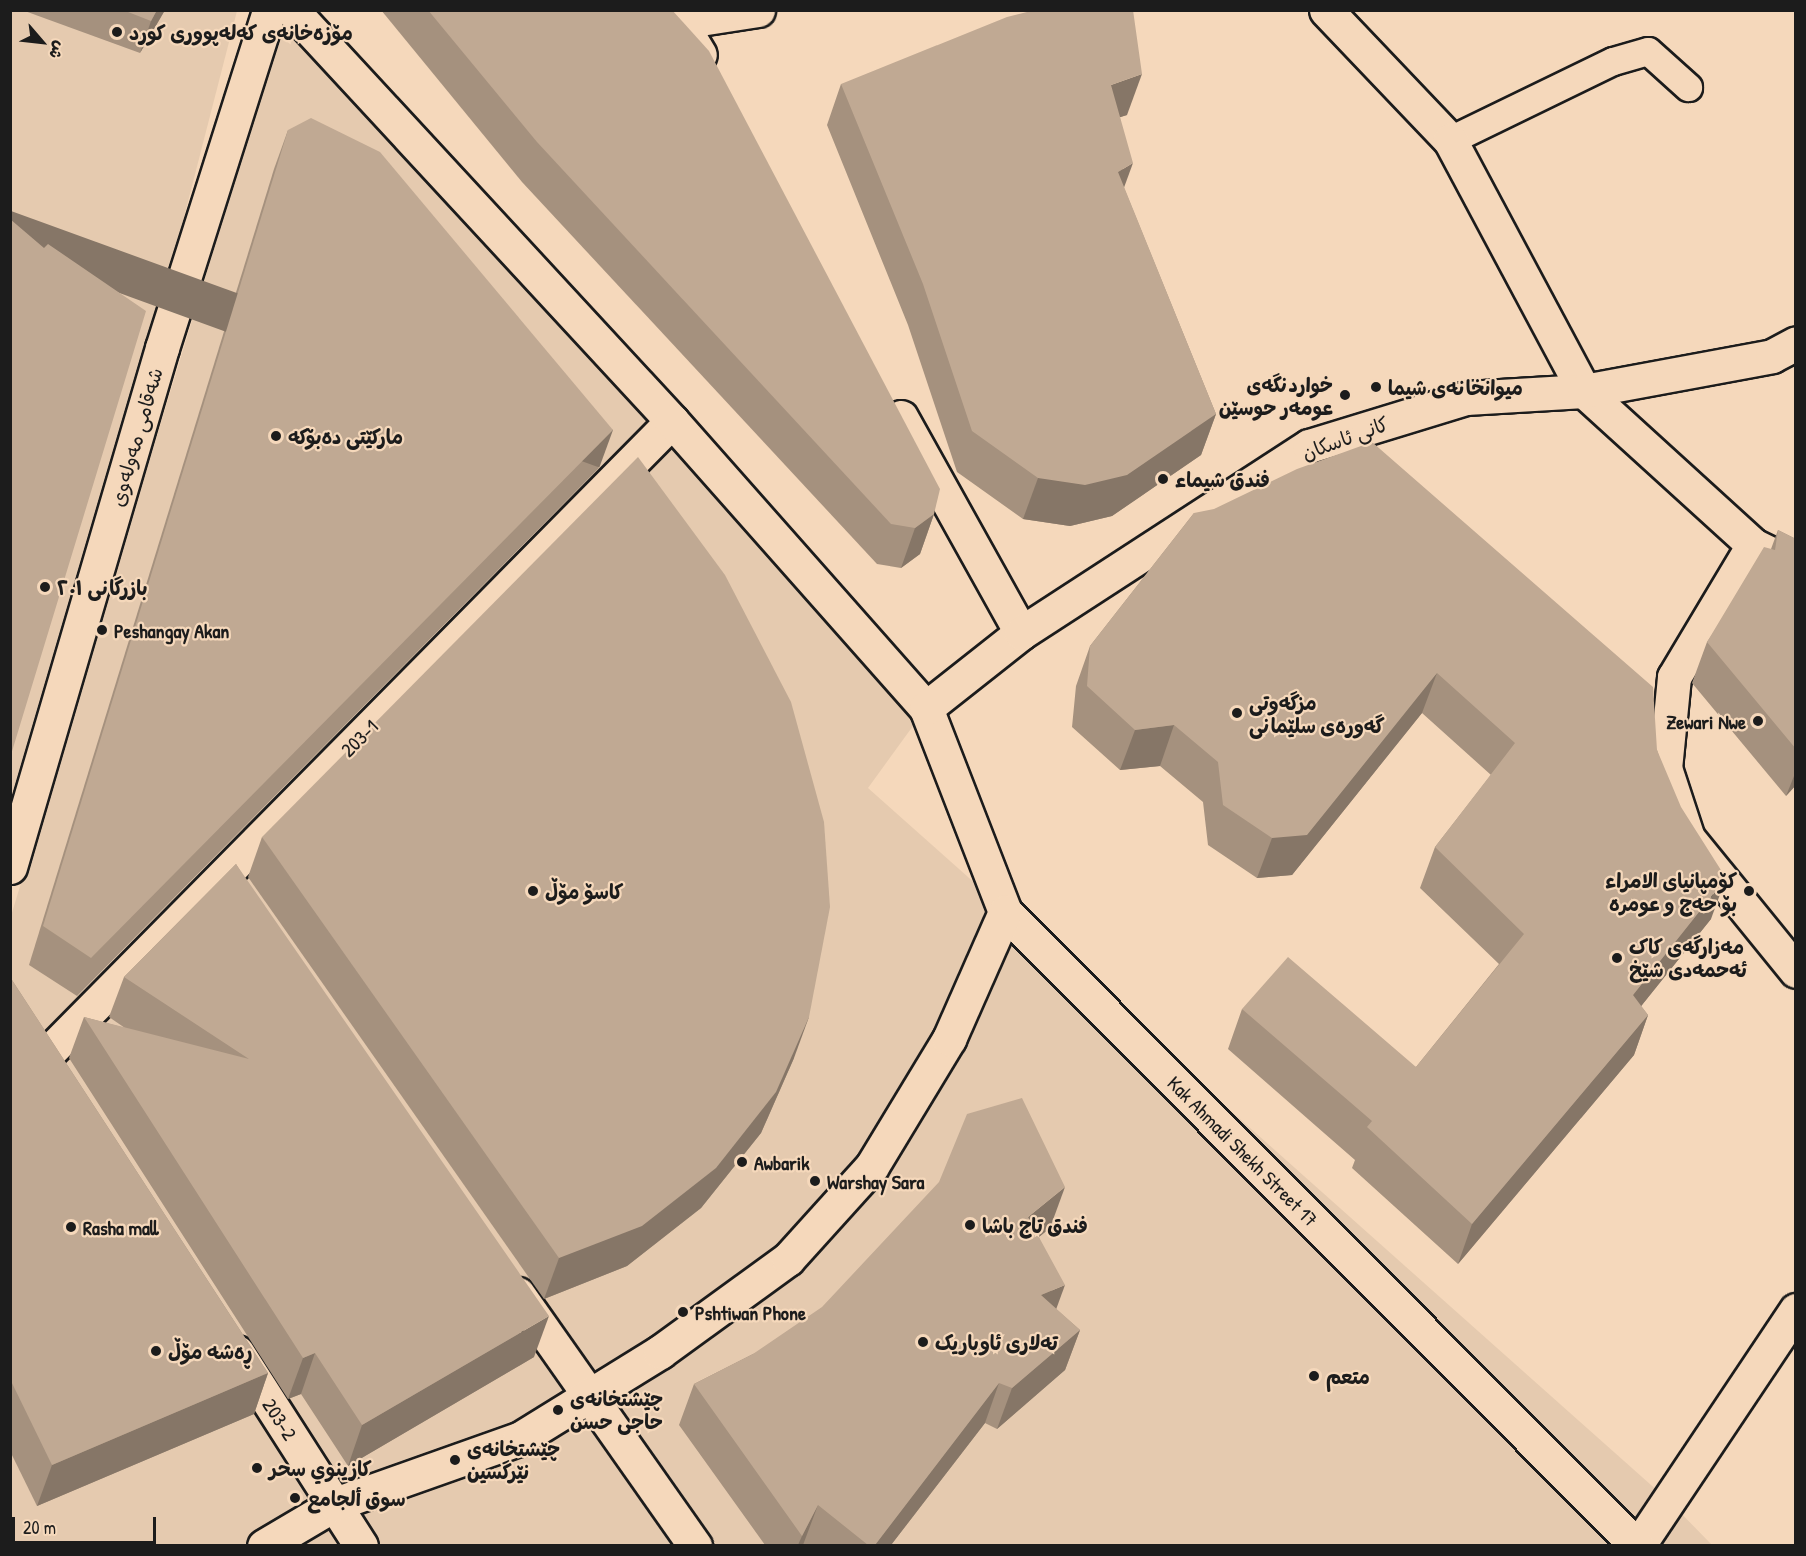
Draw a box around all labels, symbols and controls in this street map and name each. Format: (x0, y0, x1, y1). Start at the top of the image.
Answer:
north arrow (12, 12, 72, 72)
place label: مۆزەخانەی کەلەپووری کورد (129, 20, 353, 44)
marker: مۆزەخانەی کەلەپووری کورد (110, 25, 124, 39)
text: ش (44, 38, 72, 63)
street label: شەقامی مەولەوی (105, 365, 167, 509)
place label: خواردنگەی عومەر حوسێن (1219, 372, 1333, 419)
place label: میوانخانەی شیما (1388, 375, 1523, 399)
marker: میوانخانەی شیما (1369, 380, 1383, 394)
marker: خواردنگەی عومەر حوسێن (1338, 388, 1352, 402)
street label: کانی ئاسکان (1298, 411, 1392, 465)
place label: مارکێتی دەبۆکە (288, 424, 403, 448)
marker: مارکێتی دەبۆکە (269, 429, 283, 443)
place label: فندق شيماء (1175, 467, 1270, 491)
marker: فندق شيماء (1156, 472, 1170, 486)
place label: بازرگانی ٢٠١ (57, 575, 148, 599)
marker: بازرگانی ٢٠١ (38, 580, 52, 594)
place label: Peshangay Akan (114, 618, 229, 642)
marker: Peshangay Akan (95, 623, 109, 637)
place label: مزگەوتی گەورەی سلێمانی (1249, 690, 1385, 737)
marker: مزگەوتی گەورەی سلێمانی (1230, 706, 1244, 720)
place label: Zewari Nwe (1666, 709, 1746, 733)
street label: 203-1 (335, 714, 383, 762)
marker: Zewari Nwe (1751, 714, 1765, 728)
place label: کۆمپانیای الامراء بۆ حەج و عومرە (1605, 868, 1737, 915)
place label: کاسۆ مۆڵ (545, 879, 623, 903)
marker: کاسۆ مۆڵ (526, 884, 540, 898)
marker: کۆمپانیای الامراء بۆ حەج و عومرە (1742, 884, 1756, 898)
place label: مەزارگەی کاک ئەحمەدی شێخ (1629, 934, 1747, 981)
marker: مەزارگەی کاک ئەحمەدی شێخ (1610, 951, 1624, 965)
street label: Kak Ahmadi Shekh Street 17 (1163, 1071, 1323, 1231)
place label: Awbarik (754, 1150, 810, 1174)
marker: Awbarik (735, 1155, 749, 1169)
place label: Warshay Sara (827, 1169, 924, 1193)
marker: Warshay Sara (808, 1174, 822, 1188)
place label: فندق تاج باشا (982, 1213, 1088, 1237)
place label: Rasha mall (83, 1215, 159, 1239)
marker: فندق تاج باشا (963, 1218, 977, 1232)
marker: Rasha mall (64, 1220, 78, 1234)
place label: Pshtiwan Phone (695, 1300, 806, 1324)
marker: Pshtiwan Phone (676, 1305, 690, 1319)
place label: تەلاری ئاوباریک (935, 1330, 1058, 1354)
marker: تەلاری ئاوباریک (916, 1335, 930, 1349)
place label: ڕەشە مۆڵ (168, 1339, 252, 1363)
marker: ڕەشە مۆڵ (149, 1344, 163, 1358)
place label: متعم (1326, 1364, 1370, 1388)
marker: متعم (1307, 1369, 1321, 1383)
place label: چێشتخانە‌ی حاجی حسن (570, 1386, 663, 1433)
street label: 203-2 (258, 1394, 302, 1444)
marker: چێشتخانە‌ی حاجی حسن (551, 1403, 565, 1417)
place label: چێشتخانە‌ی نێرگسین (467, 1436, 560, 1483)
marker: چێشتخانە‌ی نێرگسین (448, 1453, 462, 1467)
place label: كازينوي سحر (269, 1456, 372, 1480)
marker: كازينوي سحر (250, 1461, 264, 1475)
place label: سوق ألجامع (307, 1486, 406, 1510)
marker: سوق ألجامع (288, 1491, 302, 1505)
scale bar (15, 1505, 159, 1543)
text: 20 m (23, 1515, 56, 1540)

